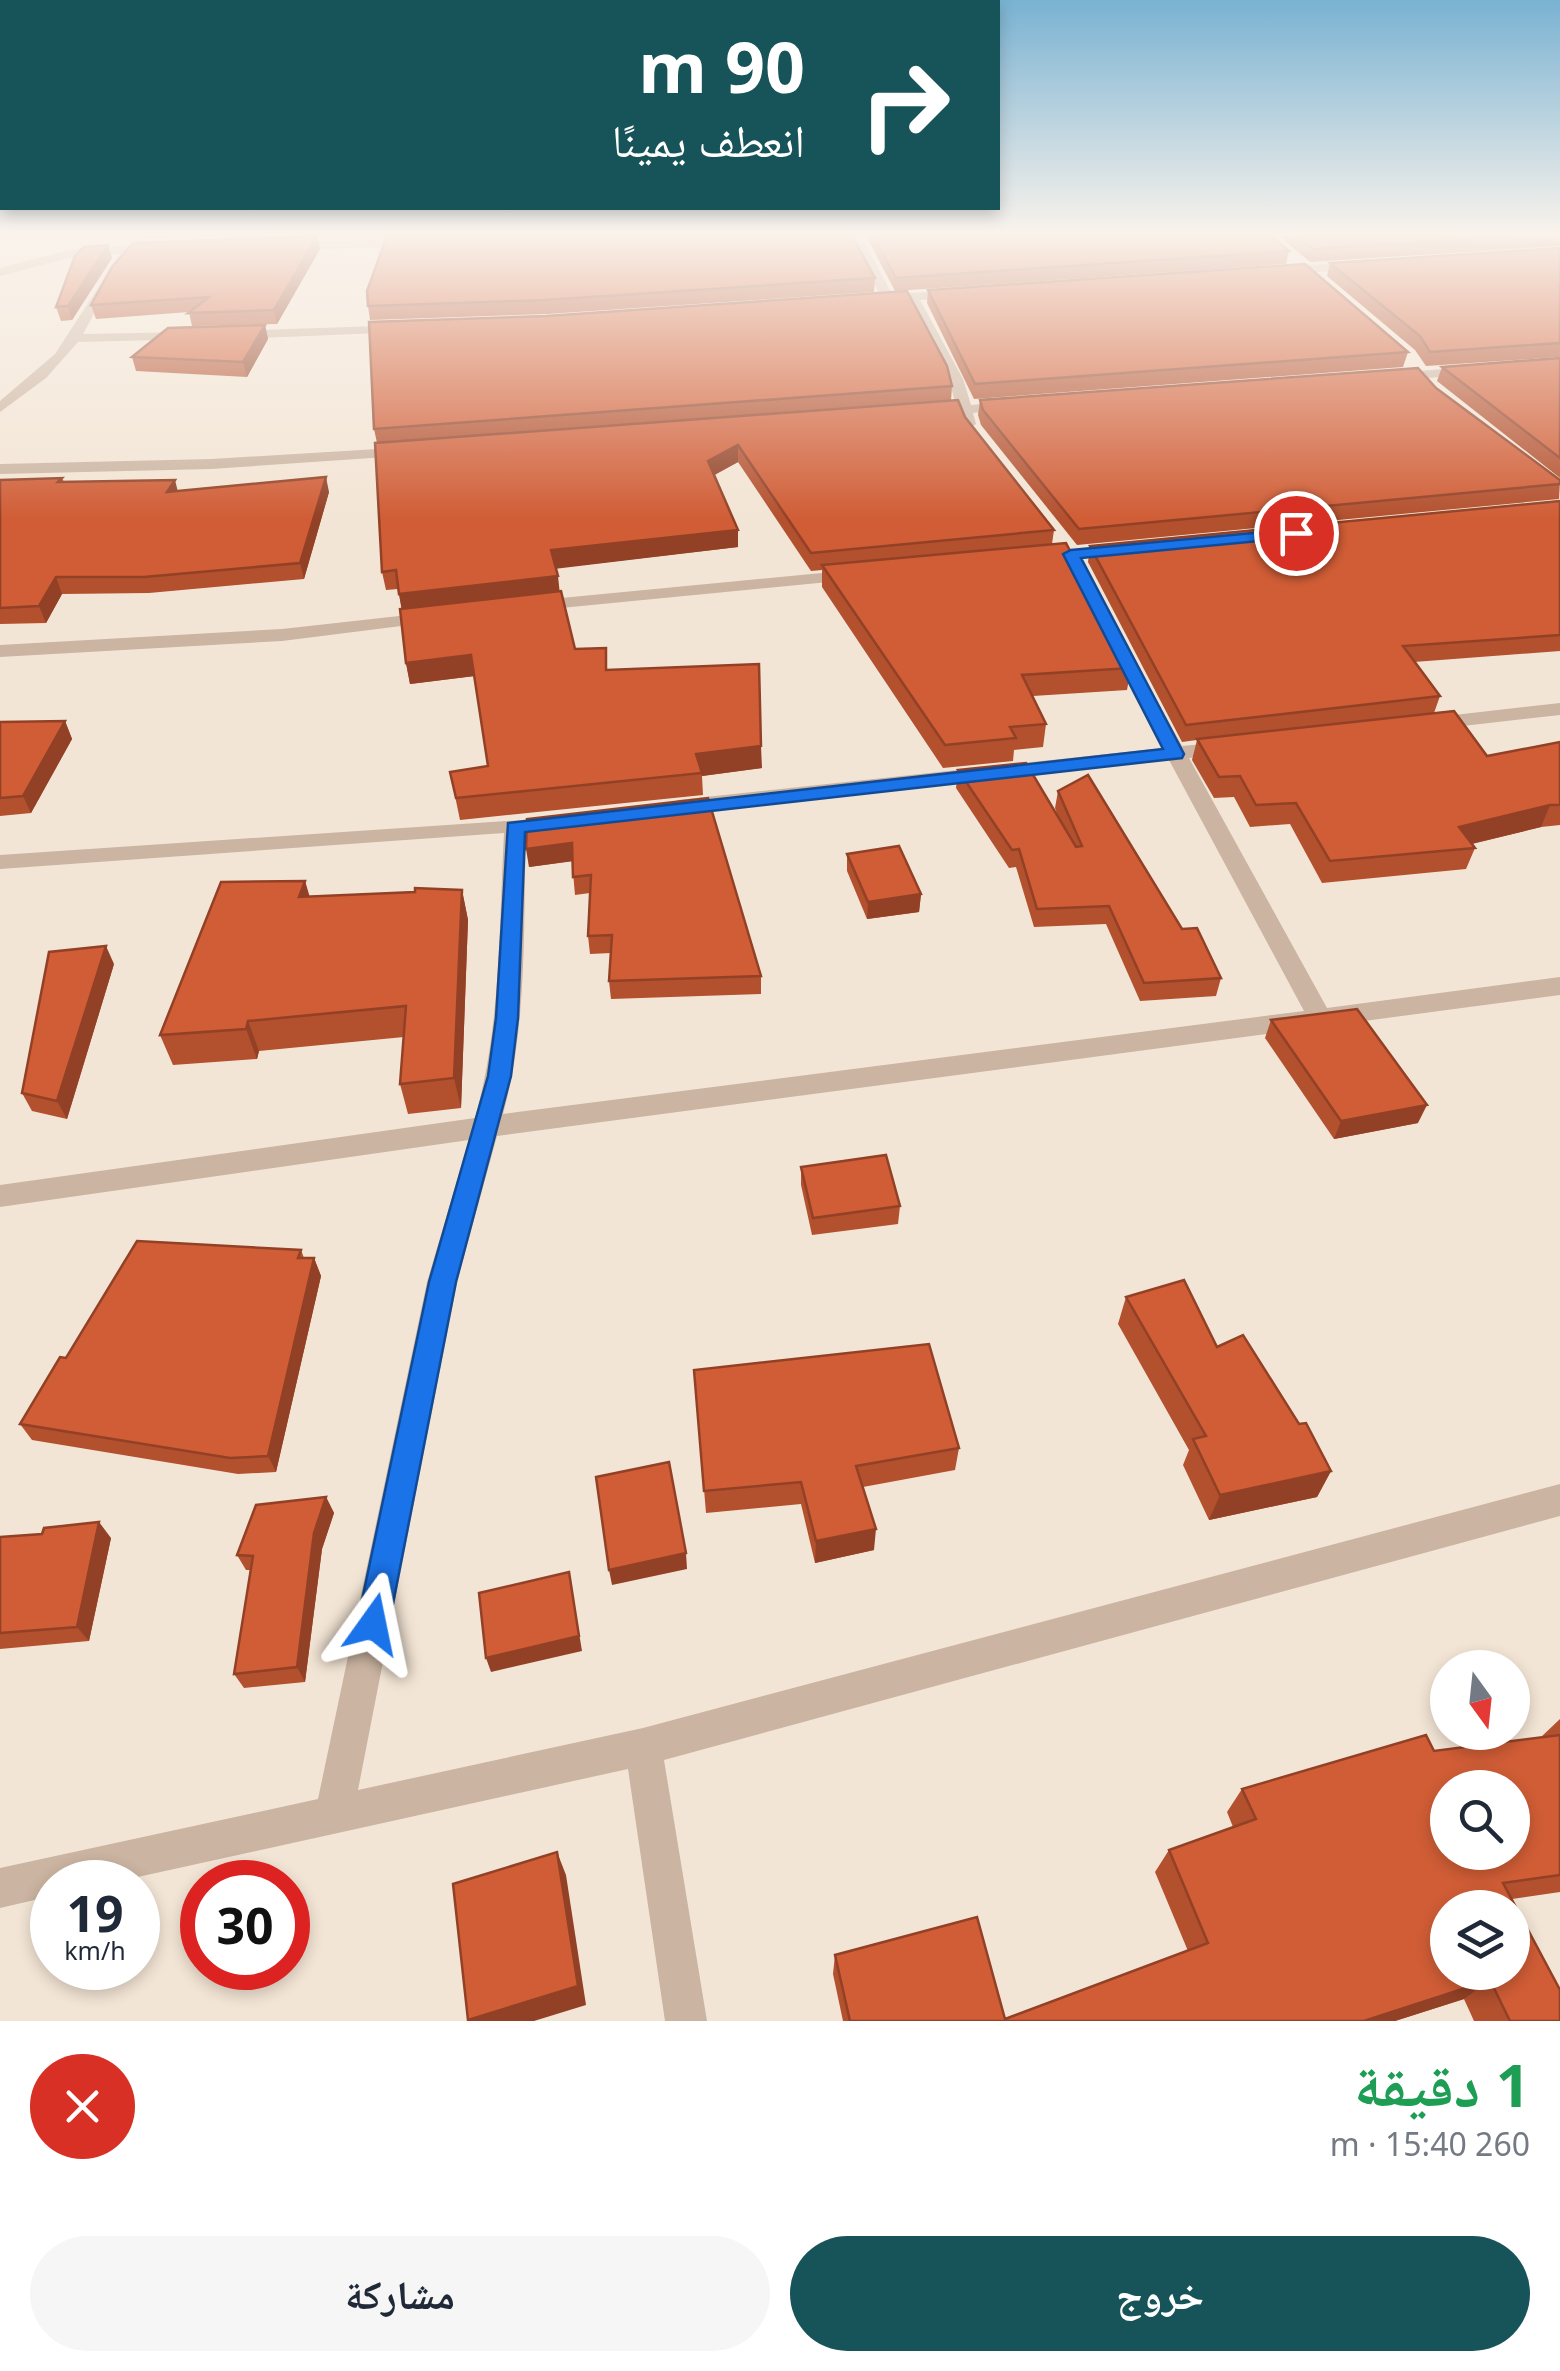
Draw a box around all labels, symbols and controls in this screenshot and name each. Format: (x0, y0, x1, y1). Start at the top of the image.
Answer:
text: 90 m (638, 18, 805, 114)
icon: right (840, 40, 970, 170)
text: انعطف يمينًا (612, 109, 805, 170)
pin (1254, 491, 1339, 576)
icon: arrive (1269, 506, 1324, 561)
position arrow (321, 1572, 425, 1676)
north arrow (1430, 1650, 1530, 1750)
map controls (1430, 1650, 1530, 1990)
button: search (1430, 1770, 1530, 1870)
speed limit sign: 30 (180, 1860, 310, 1990)
text: 19 (66, 1879, 124, 1947)
button: layers (1430, 1890, 1530, 1990)
text: km/h (64, 1933, 126, 1967)
text: 1 دقيقة (1354, 2043, 1530, 2125)
button: close (30, 2054, 135, 2159)
text: 260 m · 15:40 (1330, 2122, 1530, 2165)
button: مشاركة (30, 2236, 770, 2351)
button: خروج (790, 2236, 1530, 2351)

